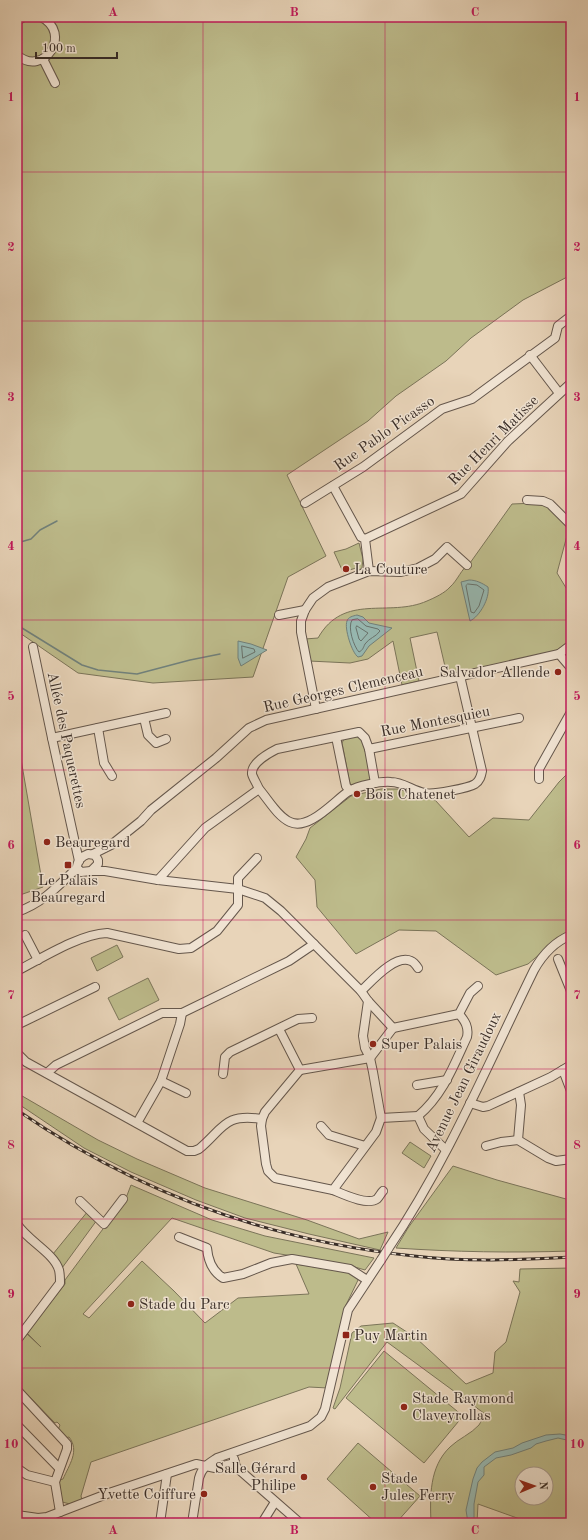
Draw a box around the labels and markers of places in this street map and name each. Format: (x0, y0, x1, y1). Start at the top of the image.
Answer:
place label: La Couture (354, 563, 428, 578)
marker: La Couture (341, 564, 351, 574)
place label: Salvador Allende (439, 666, 550, 681)
marker: Salvador Allende (553, 667, 563, 677)
place label: Bois Chatenet (365, 788, 456, 803)
marker: Bois Chatenet (352, 789, 362, 799)
place label: Beauregard (55, 836, 130, 851)
marker: Beauregard (42, 837, 52, 847)
marker: Le Palais Beauregard (63, 860, 73, 870)
place label: Le Palais Beauregard (30, 874, 106, 906)
place label: Super Palais (381, 1038, 462, 1053)
marker: Super Palais (368, 1039, 378, 1049)
place label: Stade du Parc (139, 1298, 230, 1313)
marker: Stade du Parc (126, 1299, 136, 1309)
place label: Puy Martin (354, 1329, 428, 1344)
marker: Puy Martin (341, 1330, 351, 1340)
place label: Stade Raymond Claveyrollas (412, 1392, 514, 1424)
marker: Stade Raymond Claveyrollas (399, 1402, 409, 1412)
place label: Salle Gérard Philipe (215, 1462, 296, 1494)
marker: Salle Gérard Philipe (299, 1472, 309, 1482)
place label: Stade Jules Ferry (381, 1472, 455, 1504)
marker: Stade Jules Ferry (368, 1482, 378, 1492)
place label: Yvette Coiffure (97, 1488, 196, 1503)
marker: Yvette Coiffure (199, 1489, 209, 1499)

